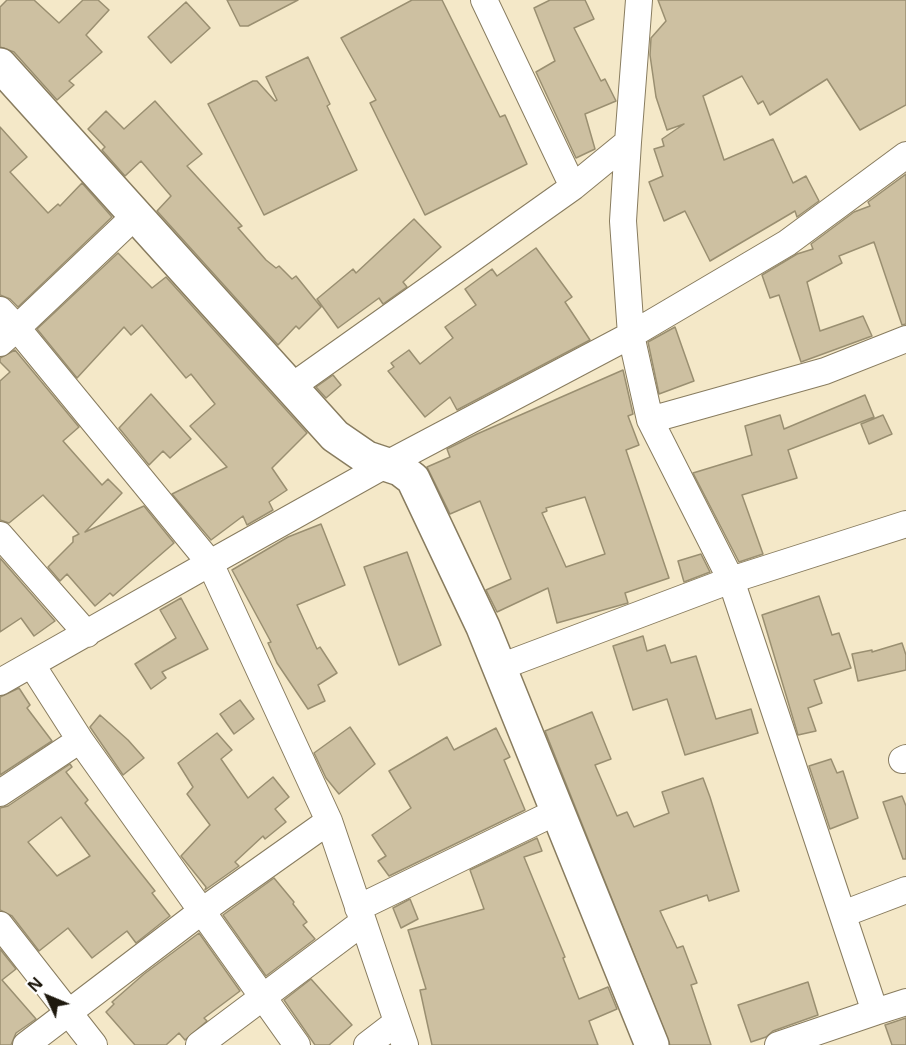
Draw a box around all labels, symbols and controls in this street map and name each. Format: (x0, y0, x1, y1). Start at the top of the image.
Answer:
north arrow (18, 967, 78, 1027)
text: N (23, 972, 47, 997)

